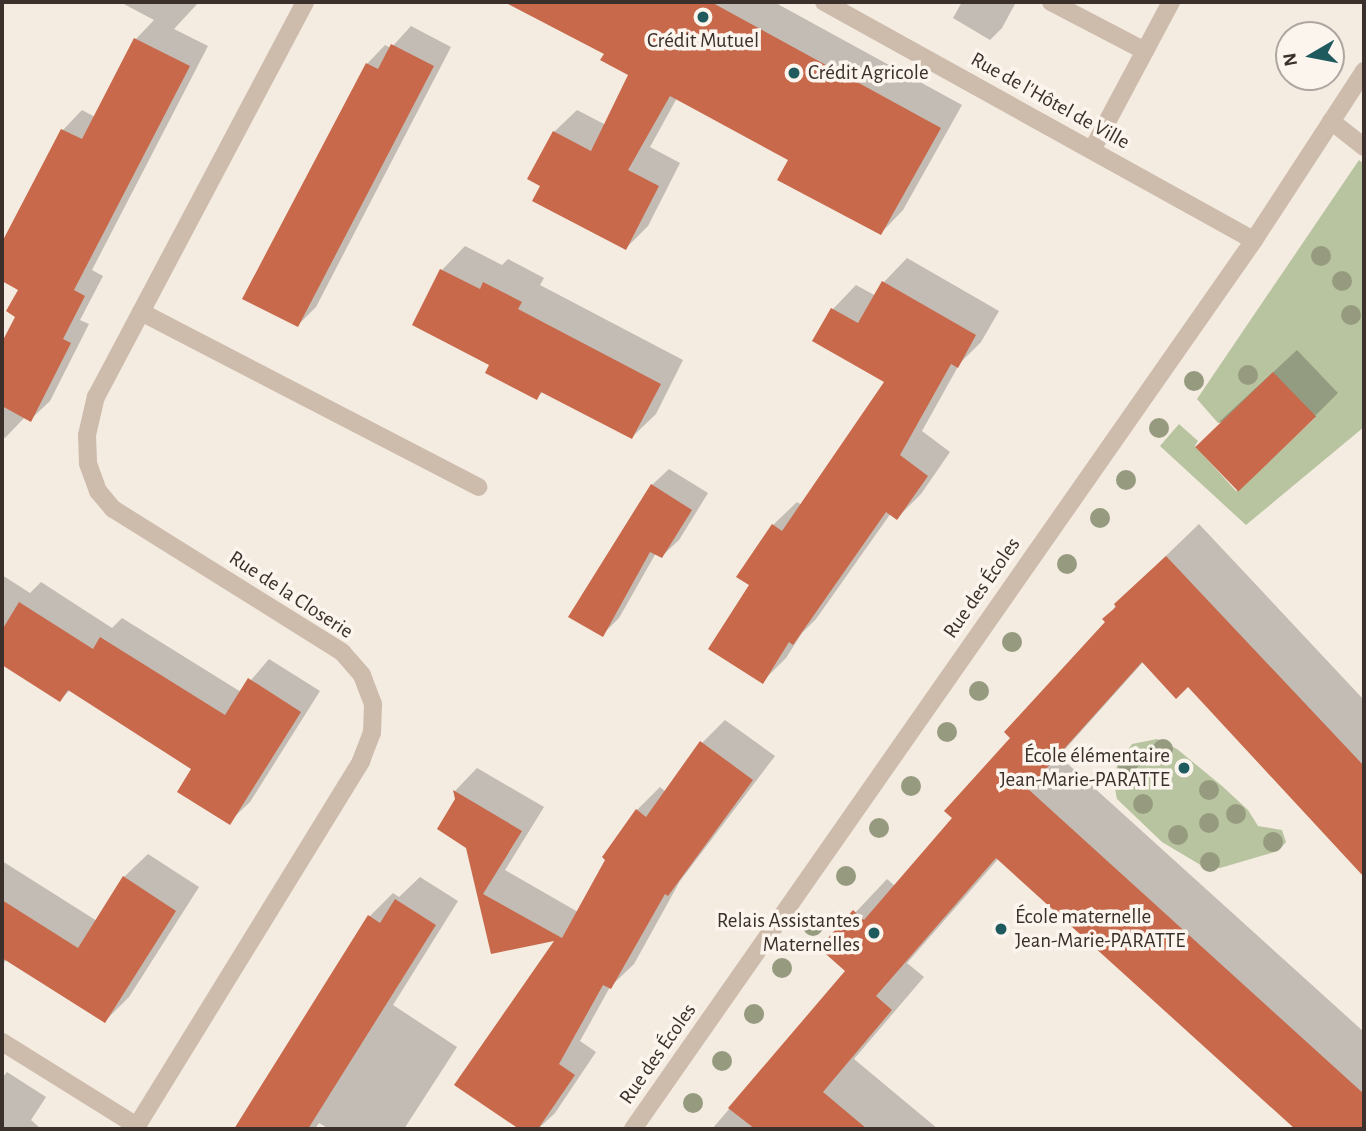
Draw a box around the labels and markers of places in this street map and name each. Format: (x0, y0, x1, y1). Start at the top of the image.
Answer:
marker: Crédit Mutuel (695, 9, 711, 25)
place label: Crédit Mutuel (647, 28, 759, 54)
place label: Crédit Agricole (808, 60, 929, 86)
marker: Crédit Agricole (786, 65, 802, 81)
place label: École élémentaire Jean-Marie-PARATTE (1000, 743, 1170, 793)
marker: École élémentaire Jean-Marie-PARATTE (1176, 760, 1192, 776)
place label: École maternelle Jean-Marie-PARATTE (1015, 904, 1185, 954)
place label: Relais Assistantes Maternelles (717, 908, 860, 958)
marker: École maternelle Jean-Marie-PARATTE (993, 921, 1009, 937)
marker: Relais Assistantes Maternelles (866, 925, 882, 941)

